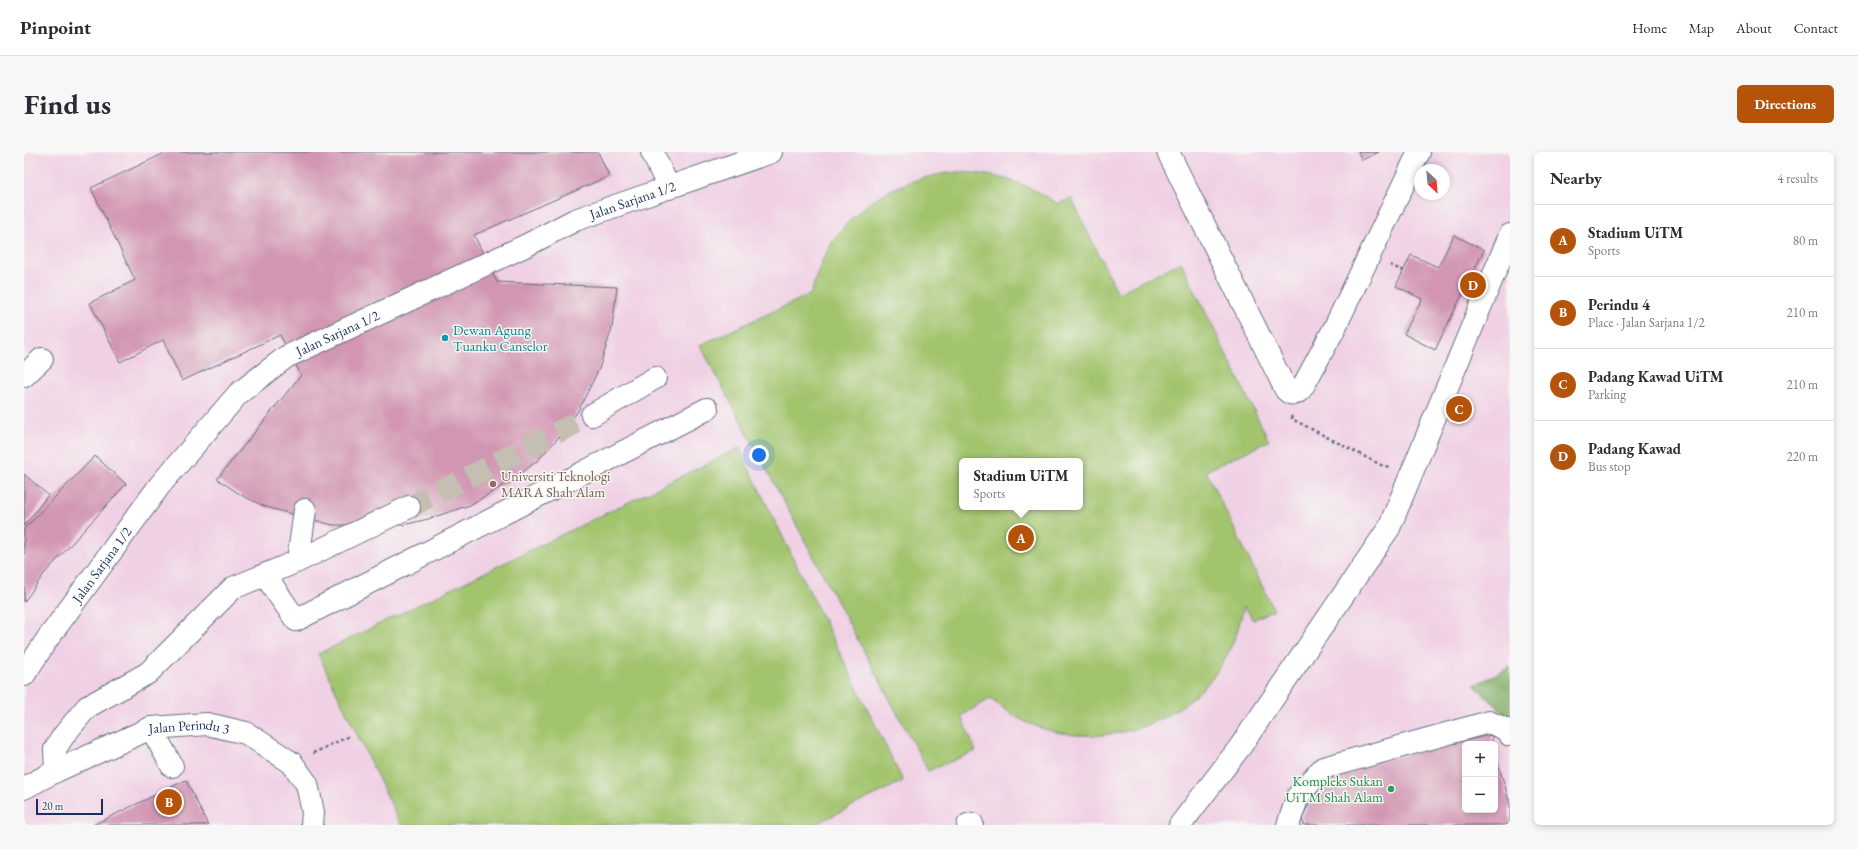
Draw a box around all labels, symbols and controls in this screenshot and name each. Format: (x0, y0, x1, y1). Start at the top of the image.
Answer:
text: Pinpoint (20, 15, 91, 40)
text: Home (1632, 19, 1667, 37)
text: Map (1689, 19, 1714, 37)
text: About (1736, 19, 1772, 37)
text: Contact (1794, 19, 1838, 37)
button: Directions (1737, 85, 1834, 123)
text: Find us (24, 86, 111, 122)
north arrow (1414, 164, 1450, 200)
text: Nearby (1550, 167, 1602, 189)
text: 4 results (1777, 170, 1818, 187)
street label: Jalan Sarjana 1/2 (586, 177, 678, 224)
text: Stadium UiTM (1588, 223, 1683, 242)
text: A (1558, 232, 1568, 249)
text: 80 m (1793, 232, 1818, 249)
text: Sports (1588, 242, 1620, 259)
pin: D (1460, 270, 1486, 300)
text: Perindu 4 (1588, 295, 1650, 314)
text: B (1559, 304, 1567, 321)
text: 210 m (1787, 304, 1818, 321)
street label: Jalan Sarjana 1/2 (292, 306, 382, 361)
text: Place · Jalan Sarjana 1/2 (1588, 314, 1705, 331)
place label: Dewan Agung Tuanku Canselor (453, 321, 548, 355)
marker: Dewan Agung Tuanku Canselor (440, 333, 450, 343)
text: Padang Kawad UiTM (1588, 367, 1724, 386)
text: C (1558, 376, 1568, 393)
text: 210 m (1787, 376, 1818, 393)
text: Parking (1588, 386, 1626, 403)
pin: C (1446, 394, 1472, 424)
text: Padang Kawad (1588, 439, 1681, 458)
your location (749, 445, 769, 465)
text: D (1558, 448, 1568, 465)
text: 220 m (1787, 448, 1818, 465)
popup (959, 458, 1083, 510)
text: Bus stop (1588, 458, 1631, 475)
text: Stadium UiTM (973, 466, 1069, 485)
place label: Universiti Teknologi MARA Shah Alam (501, 467, 611, 501)
marker: Universiti Teknologi MARA Shah Alam (488, 479, 498, 489)
text: Sports (973, 485, 1005, 502)
street label: Jalan Sarjana 1/2 (67, 523, 136, 607)
pin: A (1008, 523, 1034, 553)
street label: Jalan Perindu 3 (147, 715, 232, 738)
map controls (1462, 741, 1498, 813)
button: + (1462, 741, 1498, 777)
place label: Kompleks Sukan UiTM Shah Alam (1286, 772, 1384, 806)
button: − (1462, 777, 1498, 813)
marker: Kompleks Sukan UiTM Shah Alam (1386, 784, 1396, 794)
pin: B (156, 787, 182, 817)
scale bar (36, 797, 103, 816)
text: 20 m (42, 799, 63, 813)

